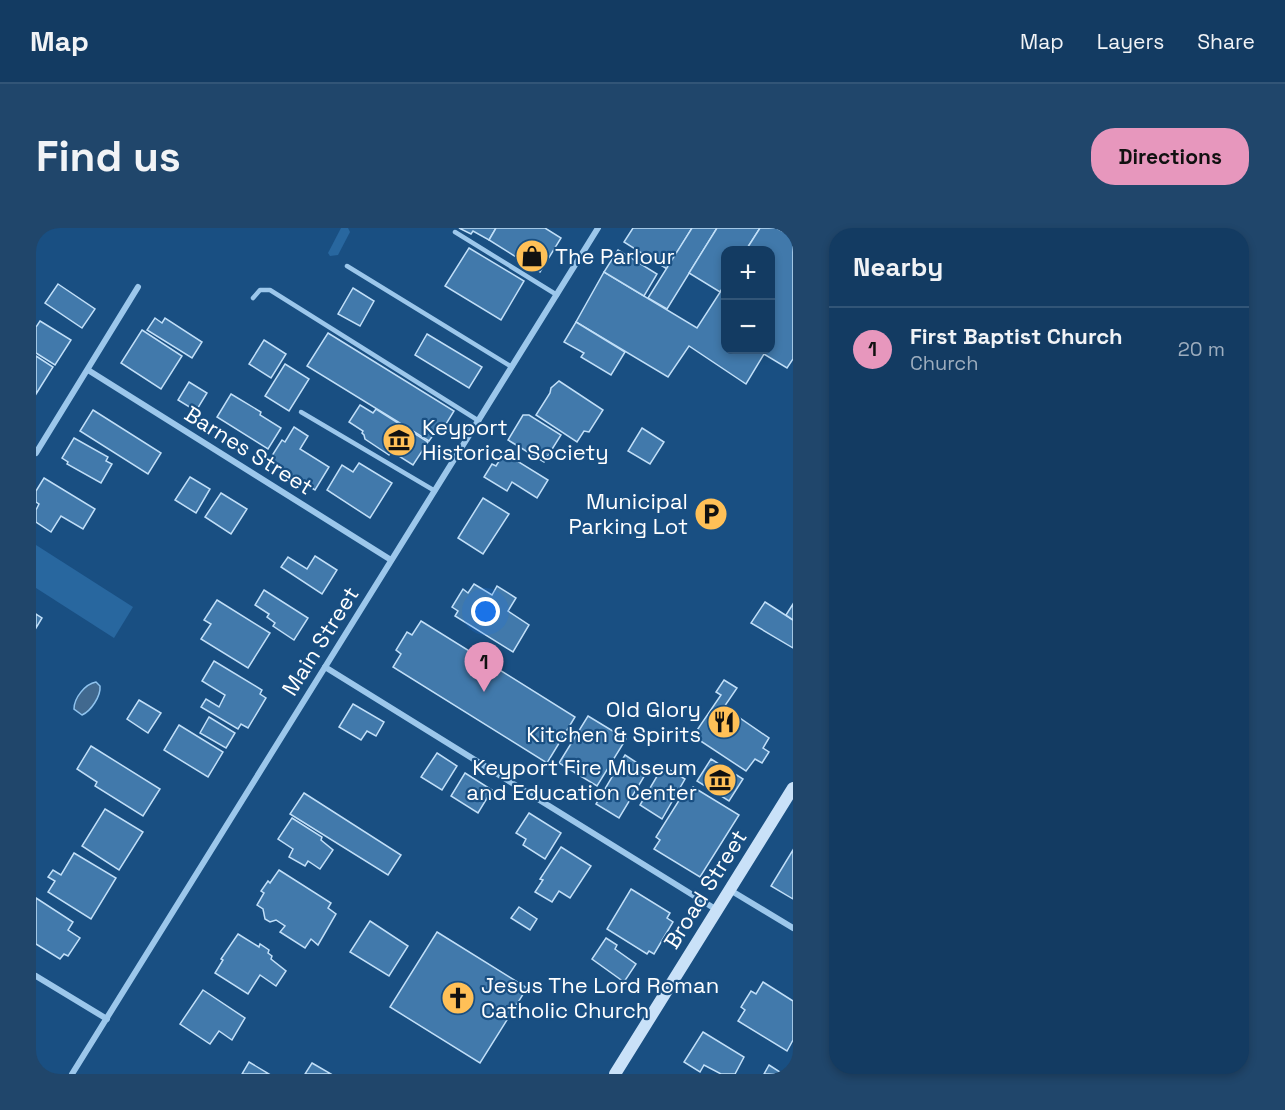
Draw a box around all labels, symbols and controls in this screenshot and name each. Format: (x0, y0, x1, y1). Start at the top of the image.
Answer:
text: Map (30, 23, 89, 59)
text: Map (1020, 28, 1064, 55)
text: Layers (1097, 28, 1164, 55)
text: Share (1197, 28, 1255, 55)
button: Directions (1091, 128, 1249, 185)
text: Find us (36, 130, 181, 183)
shop icon: The Parlour (514, 238, 550, 274)
place label: The Parlour (555, 242, 675, 270)
map controls (721, 246, 775, 354)
button: + (721, 246, 775, 300)
text: Nearby (853, 250, 943, 284)
button: − (721, 300, 775, 354)
text: First Baptist Church (910, 322, 1123, 350)
text: 1 (868, 336, 877, 362)
text: 20 m (1178, 336, 1225, 362)
text: Church (910, 350, 979, 376)
street label: Barnes Street (179, 399, 319, 501)
place label: Keyport Historical Society (422, 413, 609, 466)
museum icon: Keyport Historical Society (381, 422, 417, 458)
place label: Municipal Parking Lot (568, 487, 688, 540)
parking icon: Municipal Parking Lot (693, 496, 729, 532)
street label: Main Street (275, 581, 365, 701)
your location (471, 597, 500, 626)
pin: 1 (464, 642, 504, 692)
place label: Old Glory Kitchen & Spirits (526, 695, 701, 748)
restaurant icon: Old Glory Kitchen & Spirits (706, 704, 742, 740)
place label: Keyport Fire Museum and Education Center (466, 753, 697, 806)
museum icon: Keyport Fire Museum and Education Center (702, 762, 738, 798)
street label: Broad Street (657, 824, 753, 954)
place label: Jesus The Lord Roman Catholic Church (481, 971, 719, 1024)
church icon: Jesus The Lord Roman Catholic Church (440, 980, 476, 1016)

